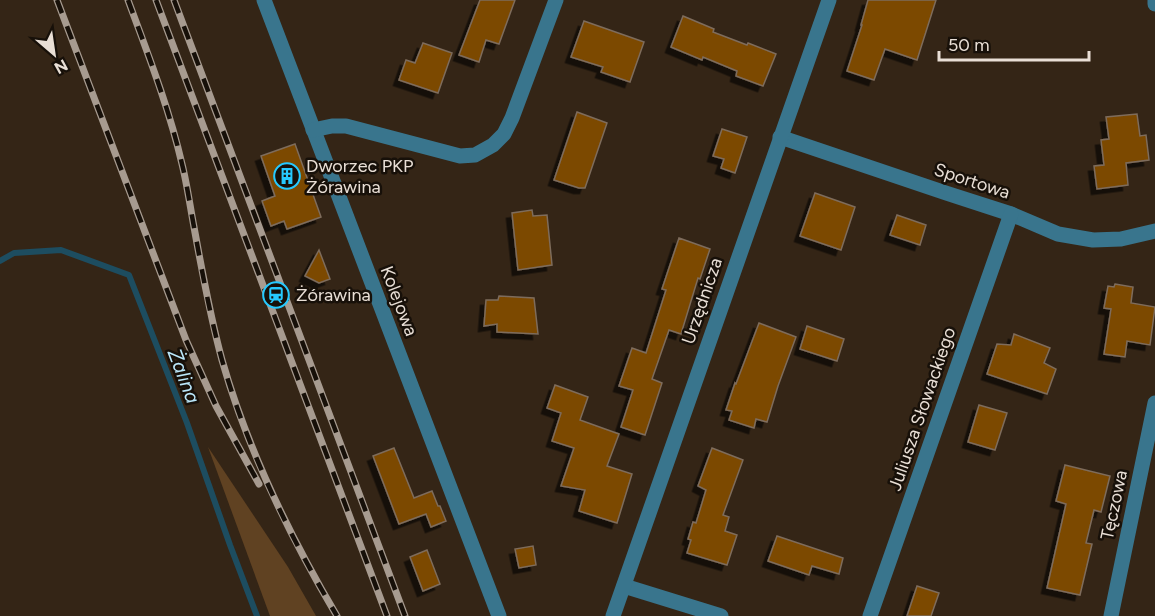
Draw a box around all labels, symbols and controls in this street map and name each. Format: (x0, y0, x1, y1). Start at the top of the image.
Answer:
north arrow (24, 24, 84, 84)
scale bar (939, 24, 1089, 62)
text: 50 m (948, 34, 990, 56)
text: N (51, 55, 71, 78)
place label: Dworzec PKP Żórawina (306, 155, 413, 198)
street label: Sportowa (931, 158, 1013, 204)
building icon: Dworzec PKP Żórawina (272, 161, 302, 191)
street label: Urzędnicza (677, 255, 727, 347)
street label: Kolejowa (376, 263, 422, 339)
station icon: Żórawina (261, 280, 291, 310)
place label: Żórawina (296, 284, 371, 306)
street label: Juliusza Słowackiego (884, 324, 960, 494)
water label: Żalina (163, 345, 205, 407)
street label: Tęczowa (1096, 468, 1132, 542)

